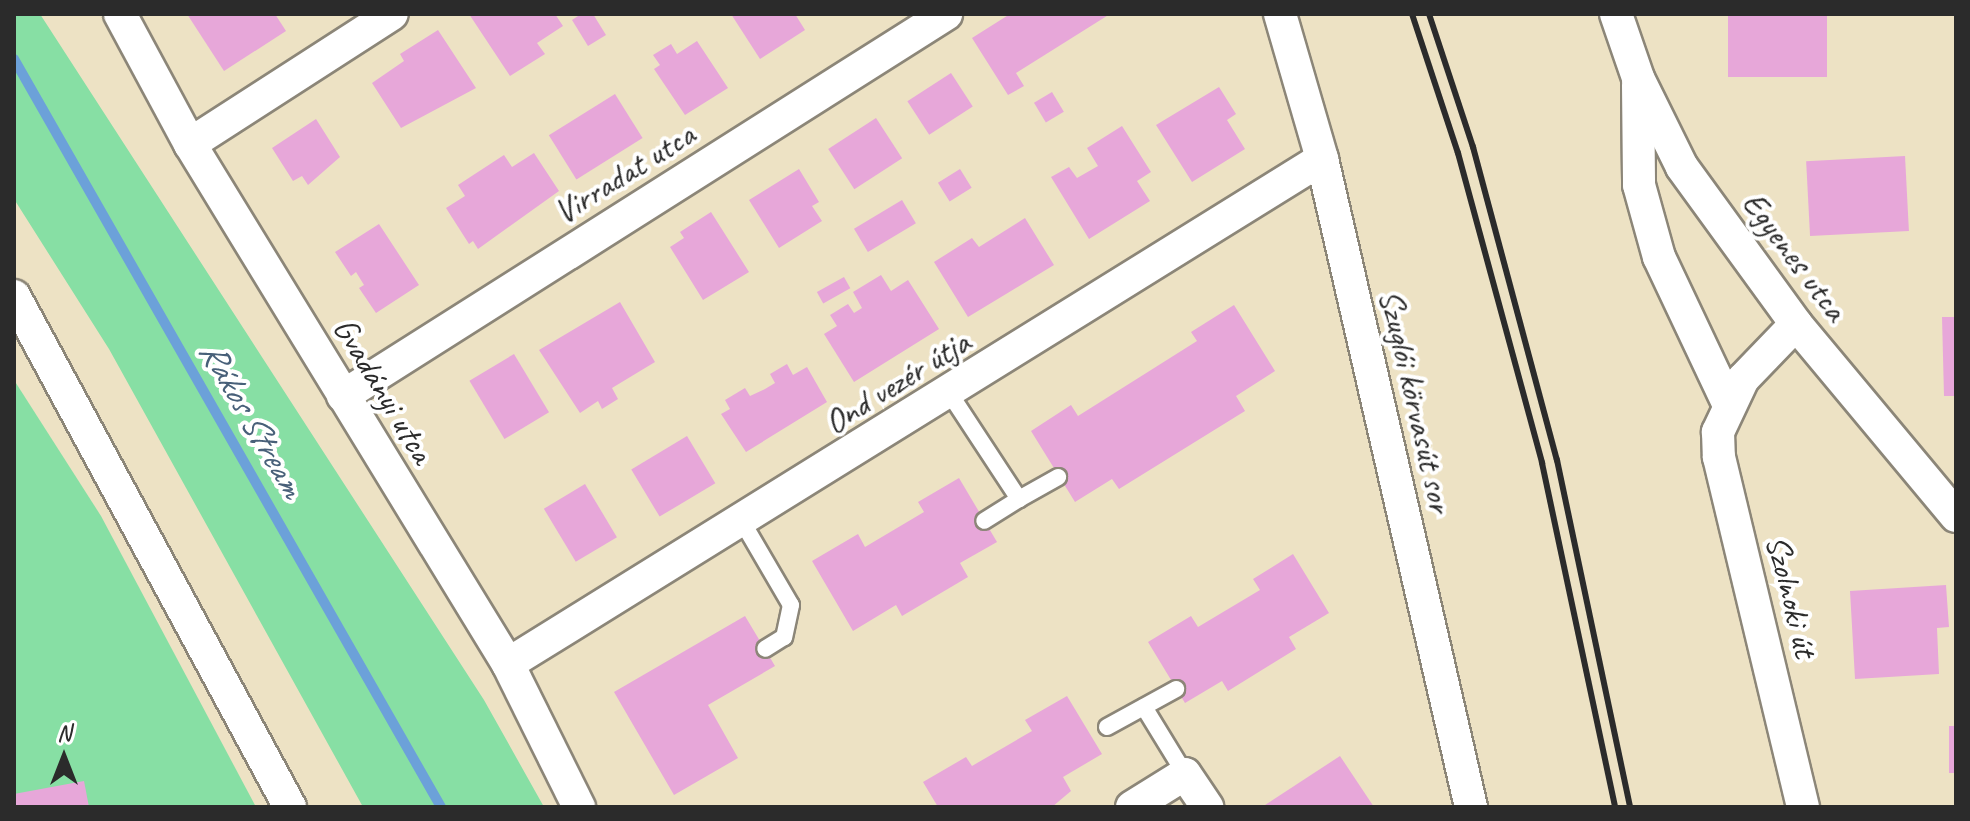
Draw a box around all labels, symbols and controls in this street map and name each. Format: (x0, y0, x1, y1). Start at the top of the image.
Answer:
street label: Virradat utca (546, 114, 702, 232)
street label: Egyenes utca (1734, 185, 1856, 327)
street label: Szuglói körvasút sor (1371, 286, 1461, 516)
street label: Gvadányi utca (325, 310, 443, 470)
street label: Ond vezér útja (817, 321, 977, 443)
water label: Rákos Stream (190, 334, 314, 504)
street label: Szolnoki út (1757, 531, 1827, 661)
north arrow (24, 717, 104, 797)
text: N (57, 719, 71, 747)

